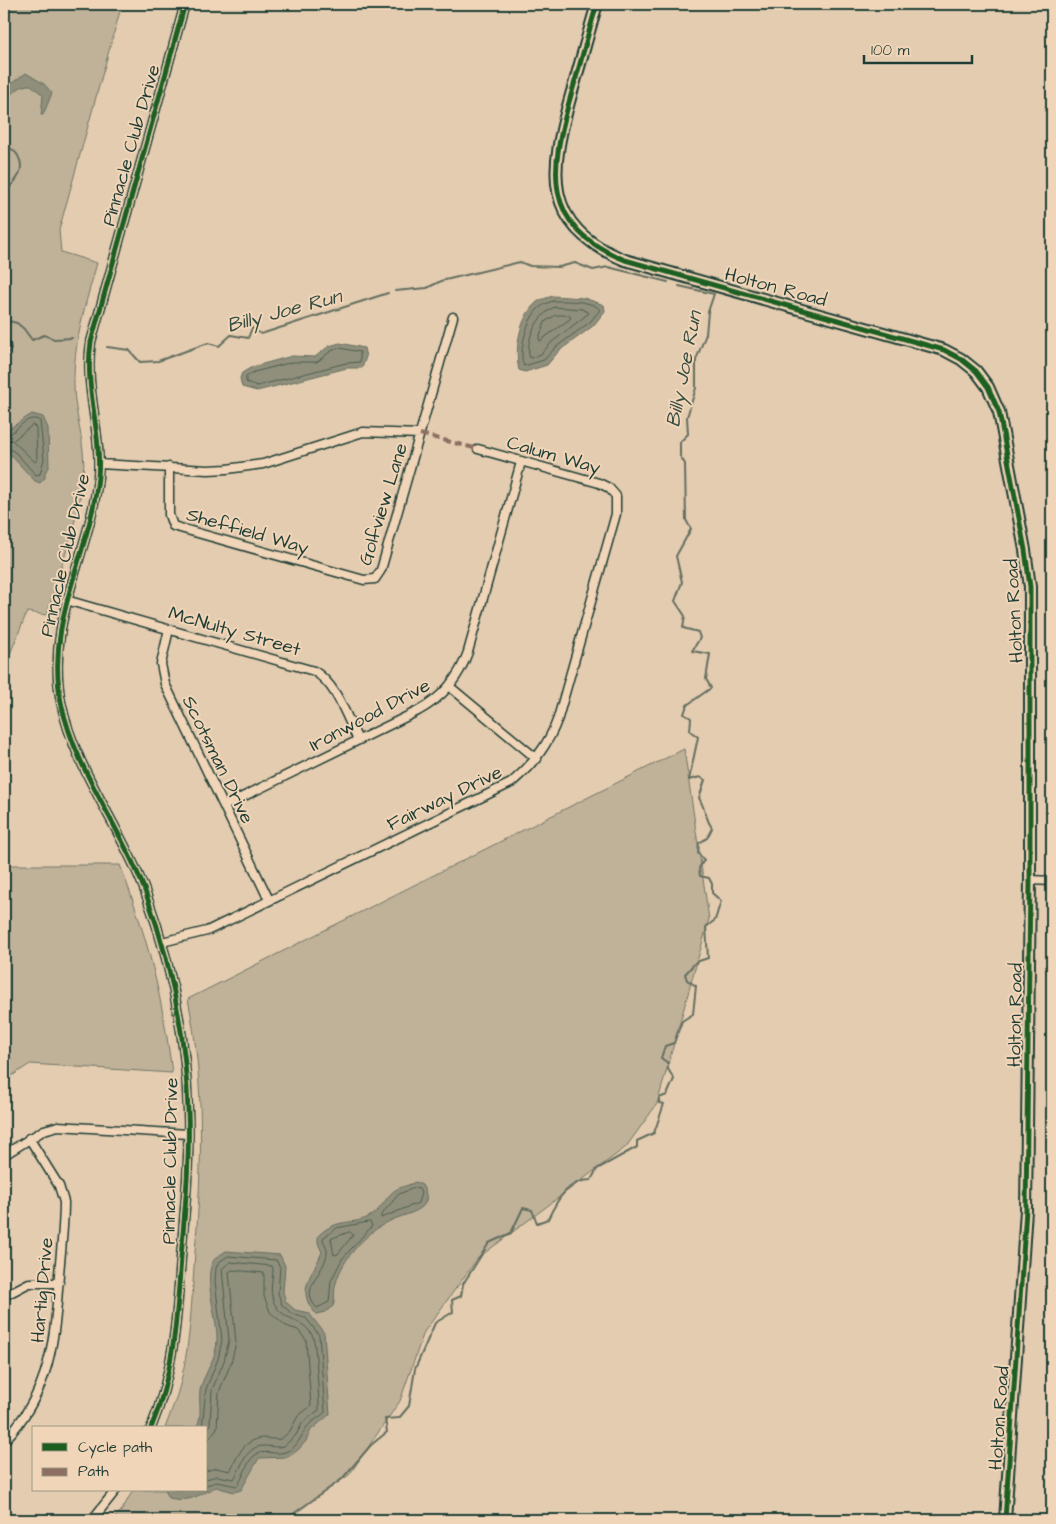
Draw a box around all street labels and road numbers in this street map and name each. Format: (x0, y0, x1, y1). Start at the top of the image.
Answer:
street label: Pinnacle Club Drive (95, 62, 167, 229)
street label: Holton Road (722, 261, 830, 314)
street label: Calum Way (503, 429, 604, 483)
street label: Golfview Lane (352, 440, 415, 569)
street label: Pinnacle Club Drive (34, 471, 97, 640)
street label: Sheffield Way (183, 501, 312, 563)
street label: Holton Road (998, 558, 1031, 664)
street label: McNulty Street (165, 600, 304, 664)
street label: Ironwood Drive (304, 672, 435, 759)
street label: Scotsman Drive (175, 691, 260, 828)
street label: Fairway Drive (383, 759, 507, 839)
street label: Holton Road (1001, 962, 1030, 1067)
street label: Pinnacle Club Drive (156, 1077, 185, 1245)
street label: Hartig Drive (24, 1236, 62, 1344)
street label: Holton Road (982, 1365, 1017, 1471)

